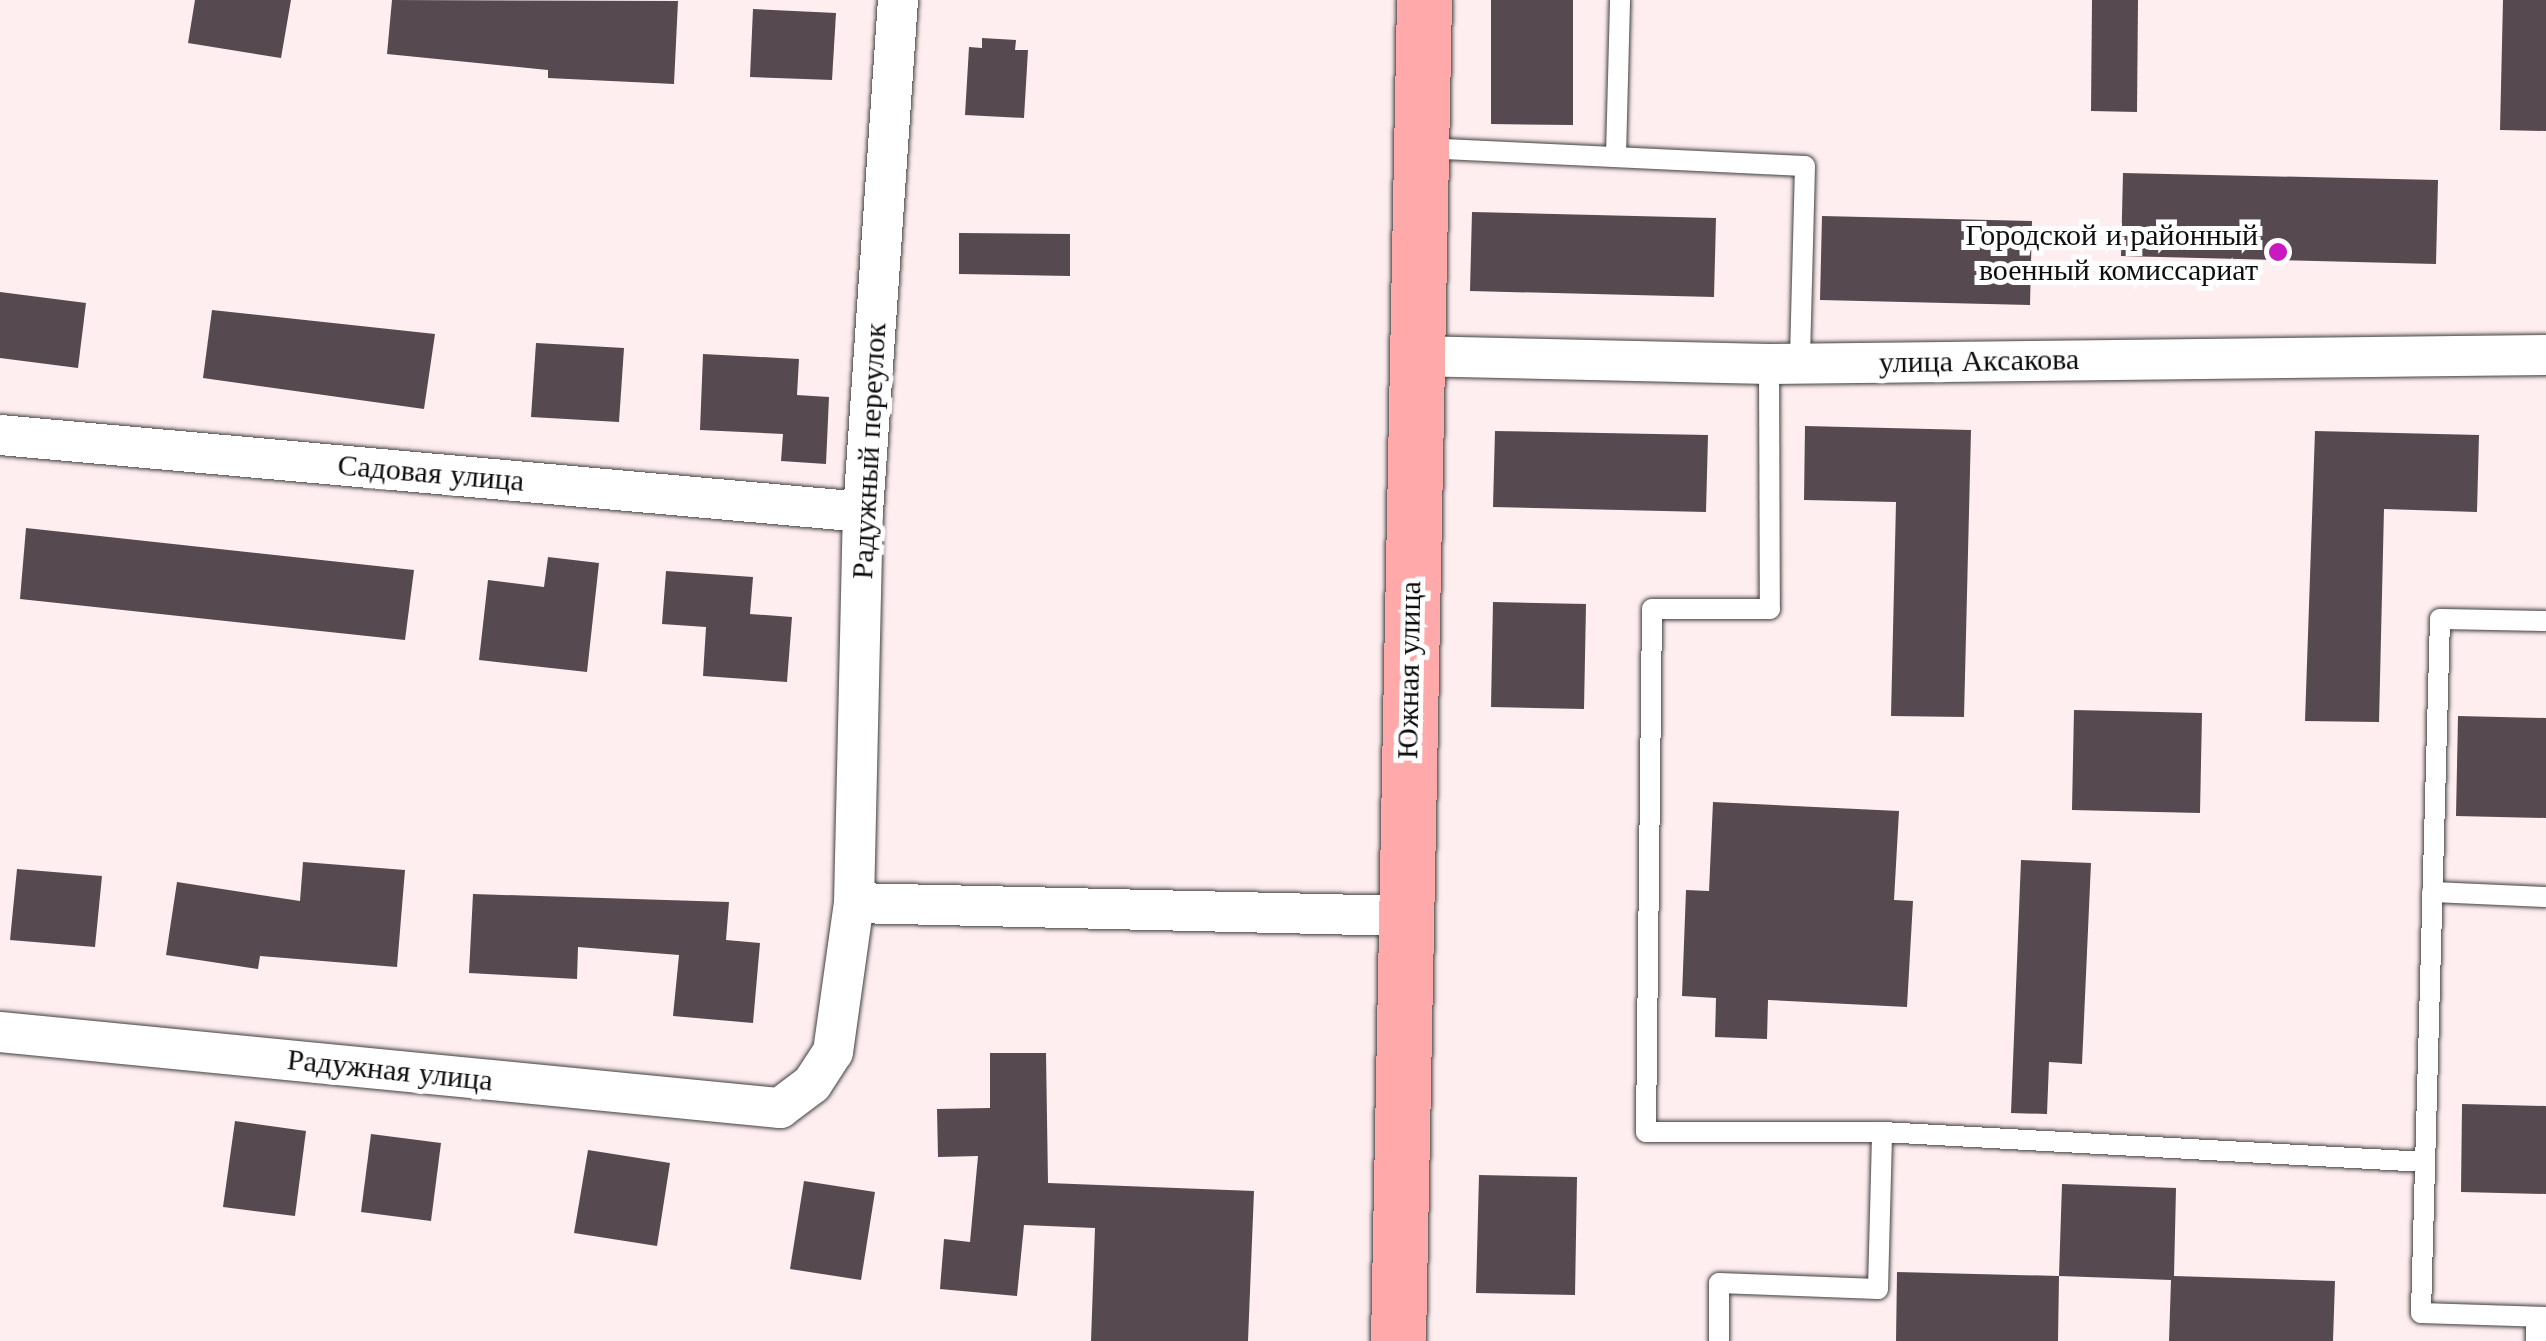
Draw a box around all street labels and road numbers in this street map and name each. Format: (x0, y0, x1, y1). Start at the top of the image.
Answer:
street label: Радужный переулок (844, 322, 894, 580)
street label: улица Аксакова (1879, 341, 2079, 381)
street label: Садовая улица (336, 447, 526, 499)
street label: Южная улица (1389, 581, 1429, 759)
street label: Радужная улица (285, 1041, 495, 1099)

